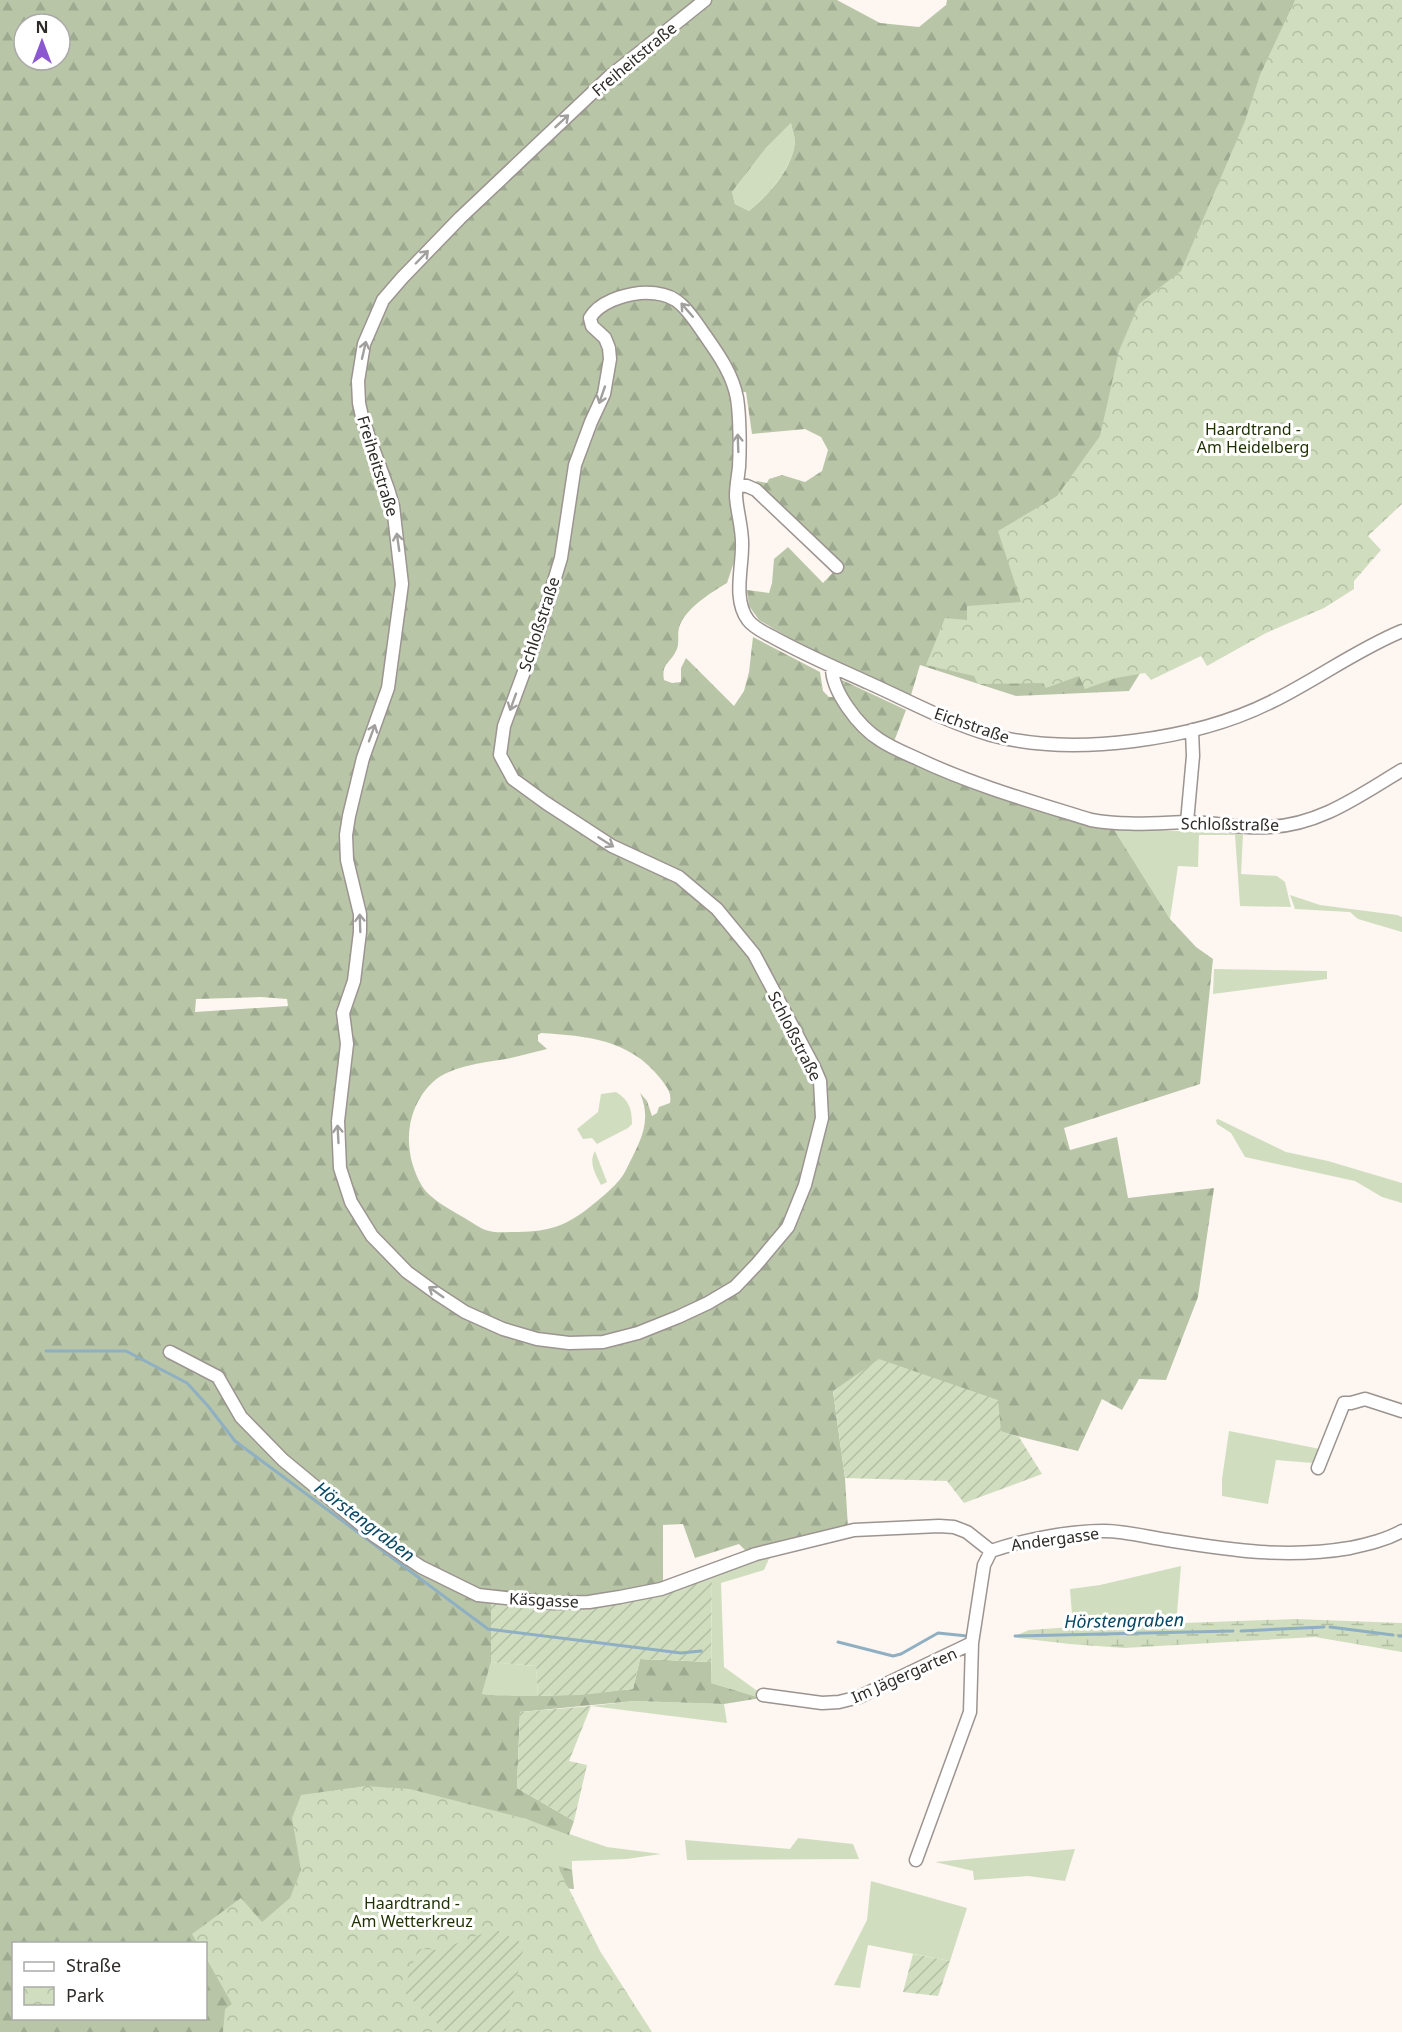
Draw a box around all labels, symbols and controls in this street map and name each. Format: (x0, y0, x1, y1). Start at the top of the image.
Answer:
north arrow (12, 12, 72, 72)
text: N (35, 16, 49, 38)
street label: Freiheitstraße (587, 17, 681, 101)
one-way arrow (555, 114, 570, 128)
one-way arrow (415, 249, 430, 264)
one-way arrow (680, 302, 693, 318)
one-way arrow (358, 341, 370, 360)
one-way arrow (596, 385, 607, 404)
street label: Freiheitstraße (352, 413, 404, 519)
park label: Haardtrand - Am Heidelberg (1197, 418, 1309, 458)
one-way arrow (733, 433, 744, 453)
one-way arrow (392, 532, 403, 552)
street label: Schloßstraße (513, 574, 565, 674)
one-way arrow (507, 692, 518, 710)
street label: Eichstraße (931, 702, 1013, 748)
one-way arrow (368, 724, 379, 742)
street label: Schloßstraße (1181, 812, 1279, 836)
one-way arrow (597, 836, 614, 848)
one-way arrow (354, 913, 365, 933)
street label: Schloßstraße (763, 987, 827, 1085)
one-way arrow (333, 1125, 344, 1145)
one-way arrow (428, 1286, 444, 1298)
water label: Hörstengraben (310, 1475, 420, 1567)
street label: Andergasse (1010, 1522, 1100, 1556)
street label: Käsgasse (509, 1587, 579, 1613)
water label: Hörstengraben (1064, 1607, 1184, 1633)
street label: Im Jägergarten (848, 1642, 960, 1708)
park label: Haardtrand - Am Wetterkreuz (351, 1892, 473, 1932)
legend (12, 1942, 207, 2020)
text: Straße (66, 1953, 121, 1977)
text: Park (66, 1983, 104, 2007)

